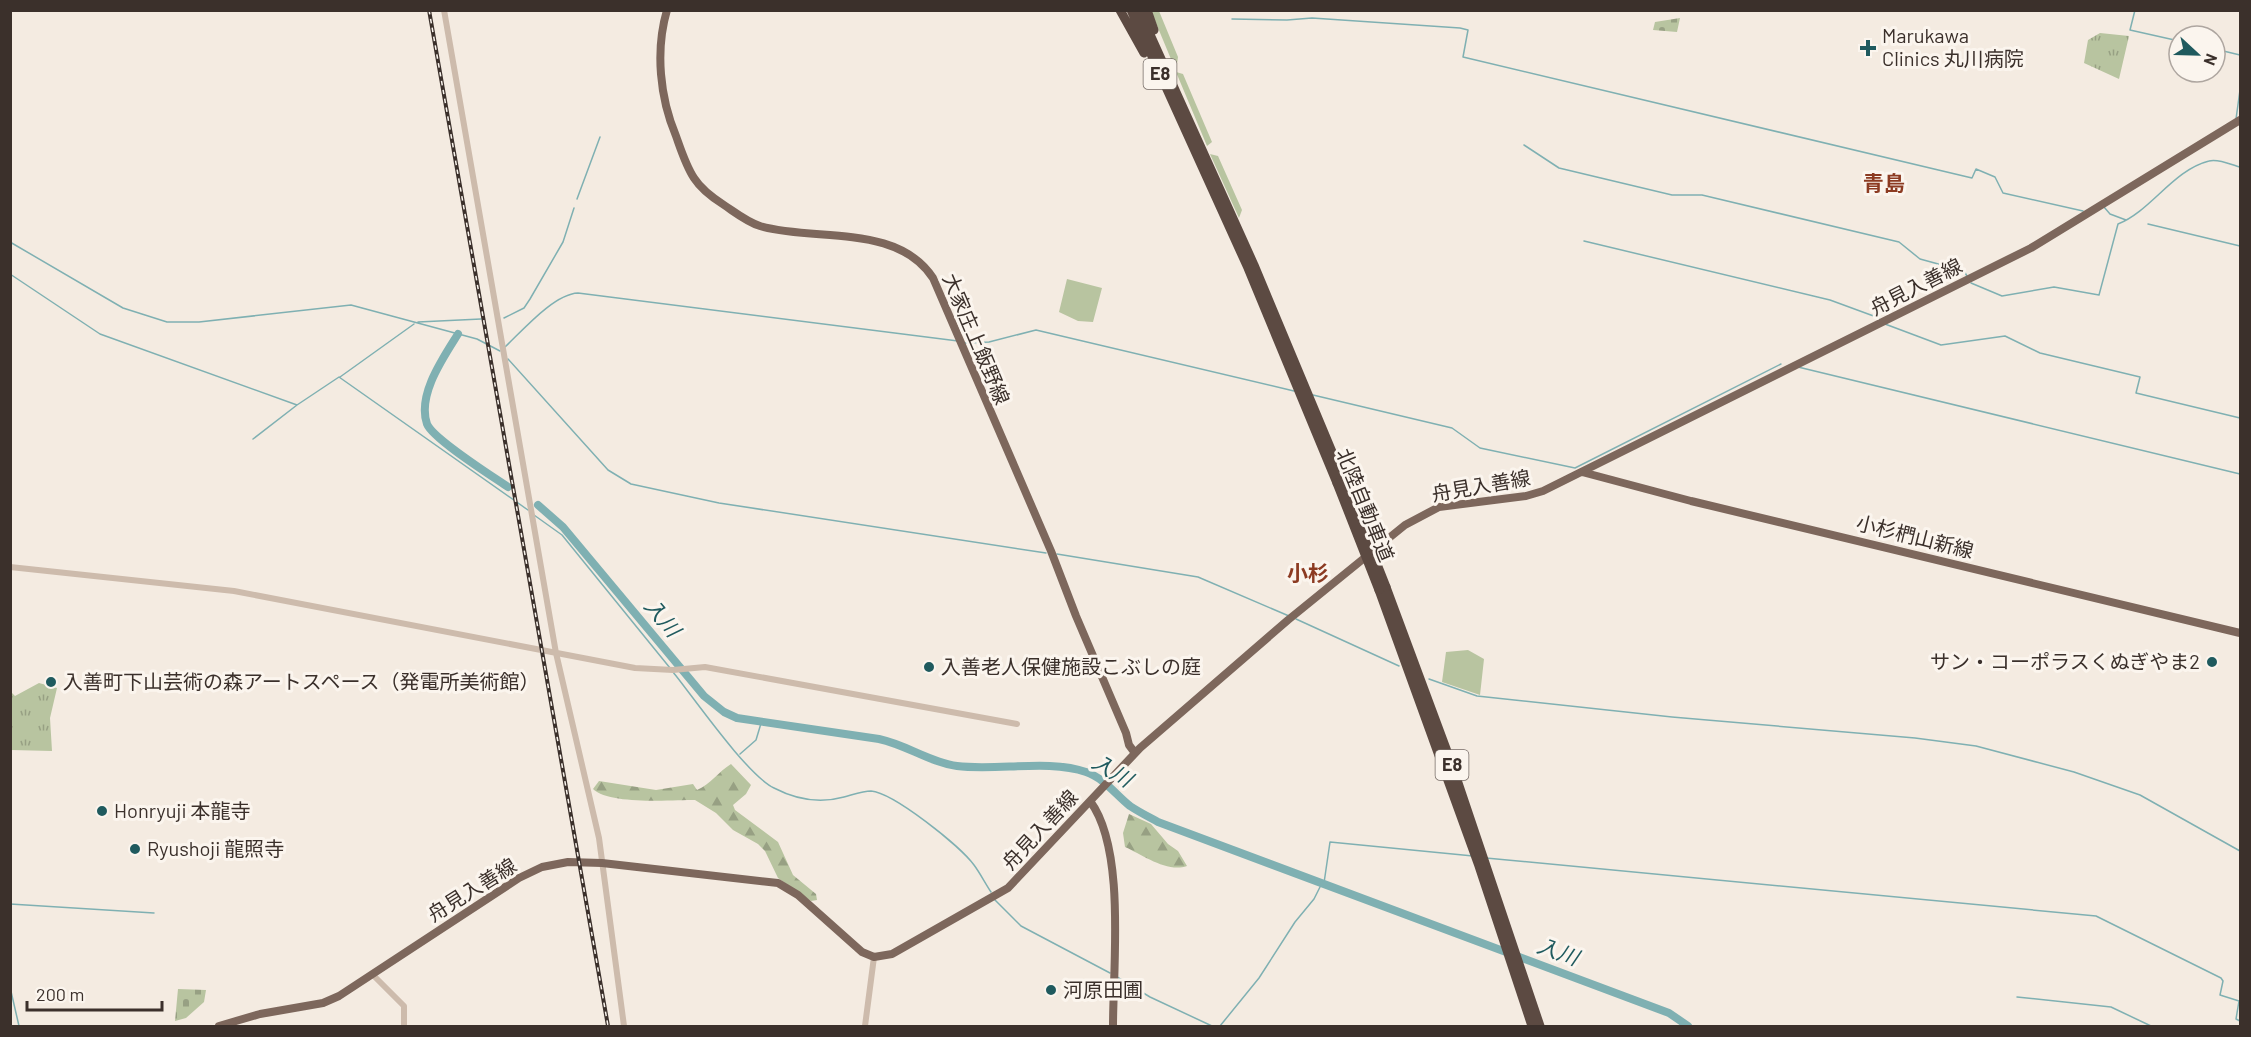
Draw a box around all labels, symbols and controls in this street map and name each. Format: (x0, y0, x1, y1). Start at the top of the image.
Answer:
place label: Marukawa Clinics 丸川病院 (1882, 23, 2024, 70)
north arrow (2167, 24, 2227, 84)
marker: Marukawa Clinics 丸川病院 (1859, 39, 1877, 57)
text: N (2201, 51, 2222, 68)
road number: E8 (1144, 59, 1176, 89)
district label: 青島 (1863, 170, 1905, 195)
street label: 舟見入善線 (1866, 253, 1966, 320)
street label: 大家庄上飯野線 (939, 269, 1015, 408)
street label: 北陸自動車道 (1332, 444, 1400, 565)
street label: 舟見入善線 (1430, 465, 1532, 506)
street label: 小杉椚山新線 (1854, 510, 1976, 562)
district label: 小杉 (1287, 560, 1329, 585)
water label: 入川 (640, 593, 688, 643)
place label: サン・コーポラスくぬぎやま2 (1930, 649, 2200, 673)
place label: 入善老人保健施設こぶしの庭 (941, 654, 1201, 678)
marker: サン・コーポラスくぬぎやま2 (2205, 655, 2219, 669)
marker: 入善老人保健施設こぶしの庭 (922, 660, 936, 674)
place label: 入善町下山芸術の森アートスペース（発電所美術館） (63, 669, 539, 693)
marker: 入善町下山芸術の森アートスペース（発電所美術館） (44, 675, 58, 689)
water label: 入川 (1088, 748, 1139, 792)
road number: E8 (1436, 750, 1468, 780)
street label: 舟見入善線 (996, 785, 1082, 874)
place label: Honryuji 本龍寺 (114, 798, 251, 822)
marker: Honryuji 本龍寺 (95, 804, 109, 818)
place label: Ryushoji 龍照寺 (147, 836, 284, 860)
marker: Ryushoji 龍照寺 (128, 842, 142, 856)
street label: 舟見入善線 (423, 852, 520, 926)
water label: 入川 (1535, 932, 1584, 970)
scale bar (27, 974, 162, 1012)
place label: 河原田圃 (1063, 977, 1143, 1001)
text: 200 m (36, 983, 84, 1005)
marker: 河原田圃 (1044, 983, 1058, 997)

